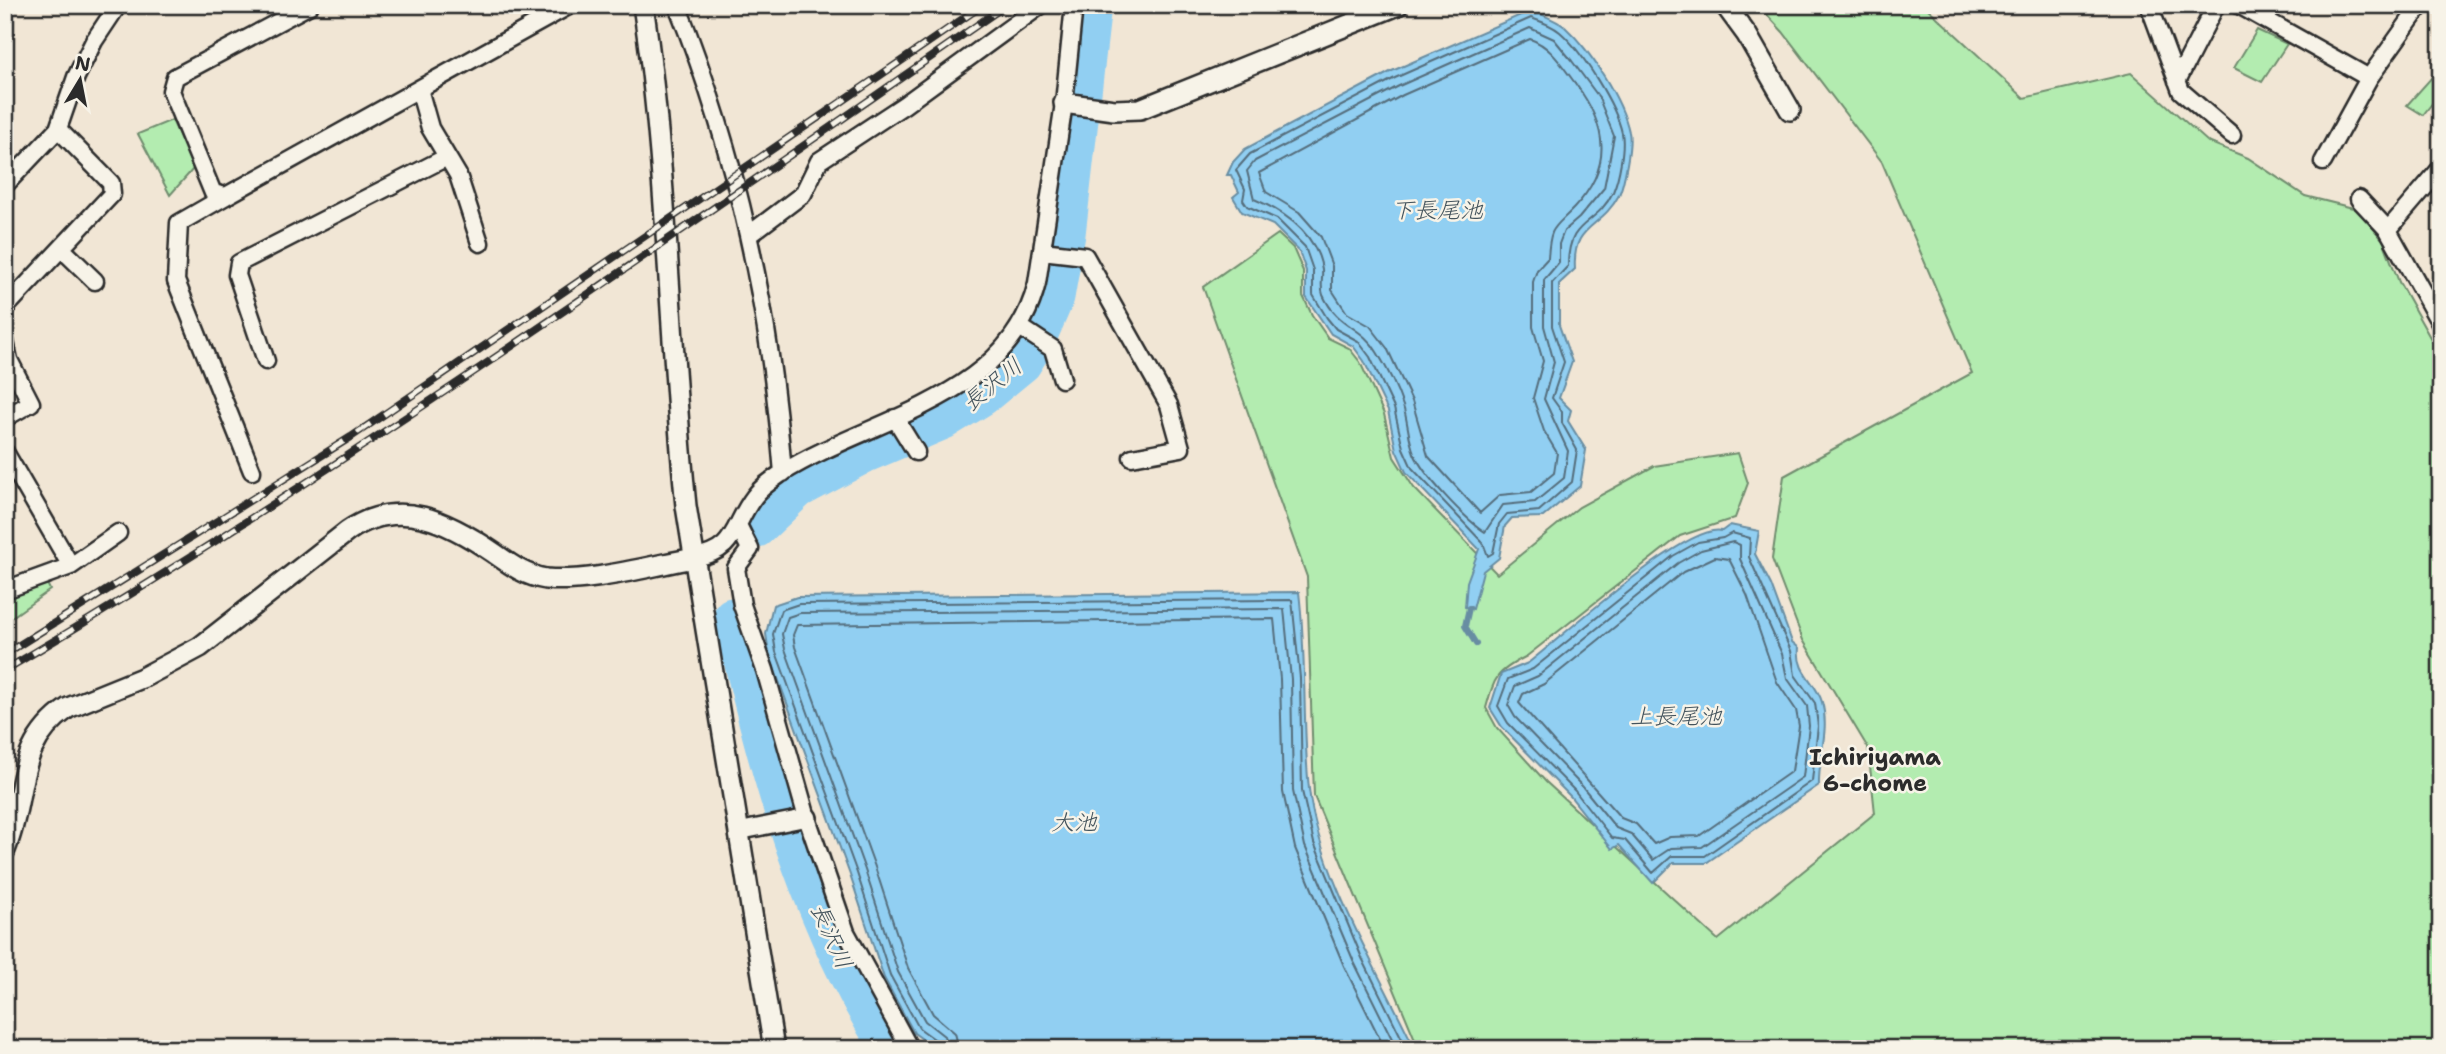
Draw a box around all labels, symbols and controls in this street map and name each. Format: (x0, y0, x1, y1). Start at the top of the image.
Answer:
north arrow (46, 46, 116, 116)
text: N (73, 50, 92, 77)
water label: 下長尾池 (1391, 195, 1484, 225)
water label: 長沢川 (956, 351, 1028, 417)
water label: 上長尾池 (1630, 701, 1723, 731)
district label: Ichiriyama 6-chome (1809, 742, 1941, 798)
water label: 大池 (1051, 807, 1098, 837)
water label: 長沢川 (804, 898, 860, 974)

